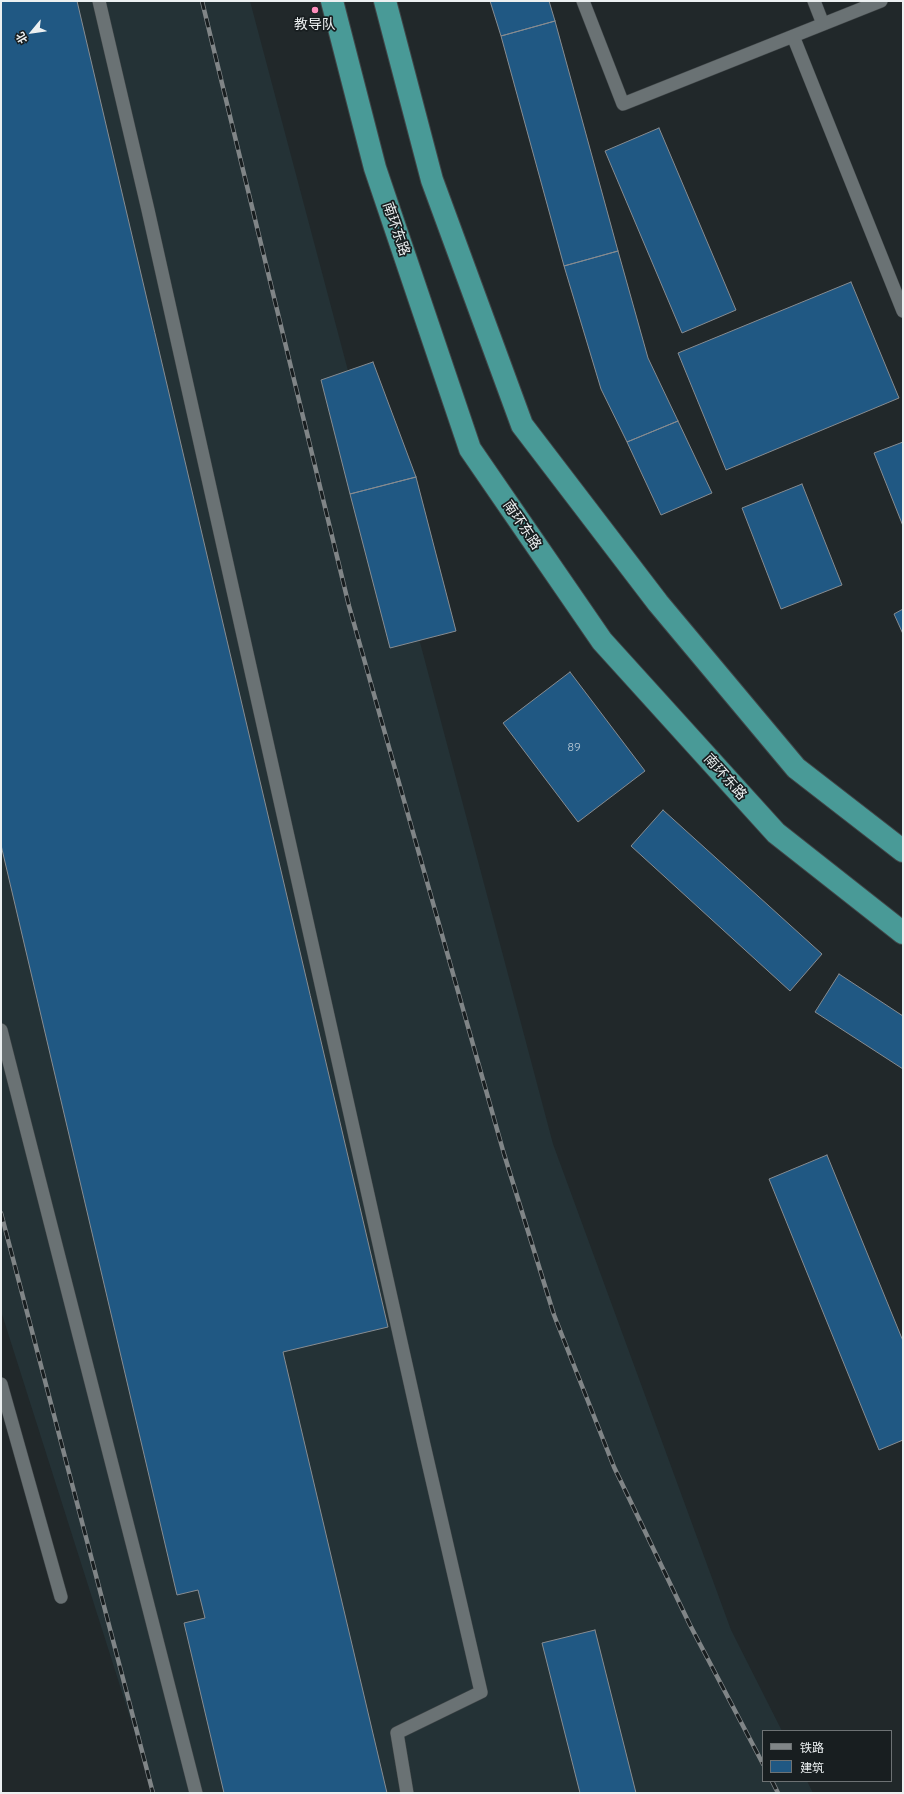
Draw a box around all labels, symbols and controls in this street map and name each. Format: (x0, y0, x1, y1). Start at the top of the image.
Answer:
marker: 教导队 (310, 5, 320, 15)
north arrow (12, 12, 52, 52)
place label: 教导队 (294, 17, 336, 33)
text: 北 (13, 30, 30, 46)
street label: 南环东路 (379, 200, 413, 258)
street label: 南环东路 (499, 497, 545, 553)
house number: 89 (567, 740, 581, 754)
street label: 南环东路 (700, 751, 750, 803)
legend (762, 1730, 892, 1782)
text: 铁路 (800, 1740, 824, 1755)
text: 建筑 (800, 1760, 824, 1775)

